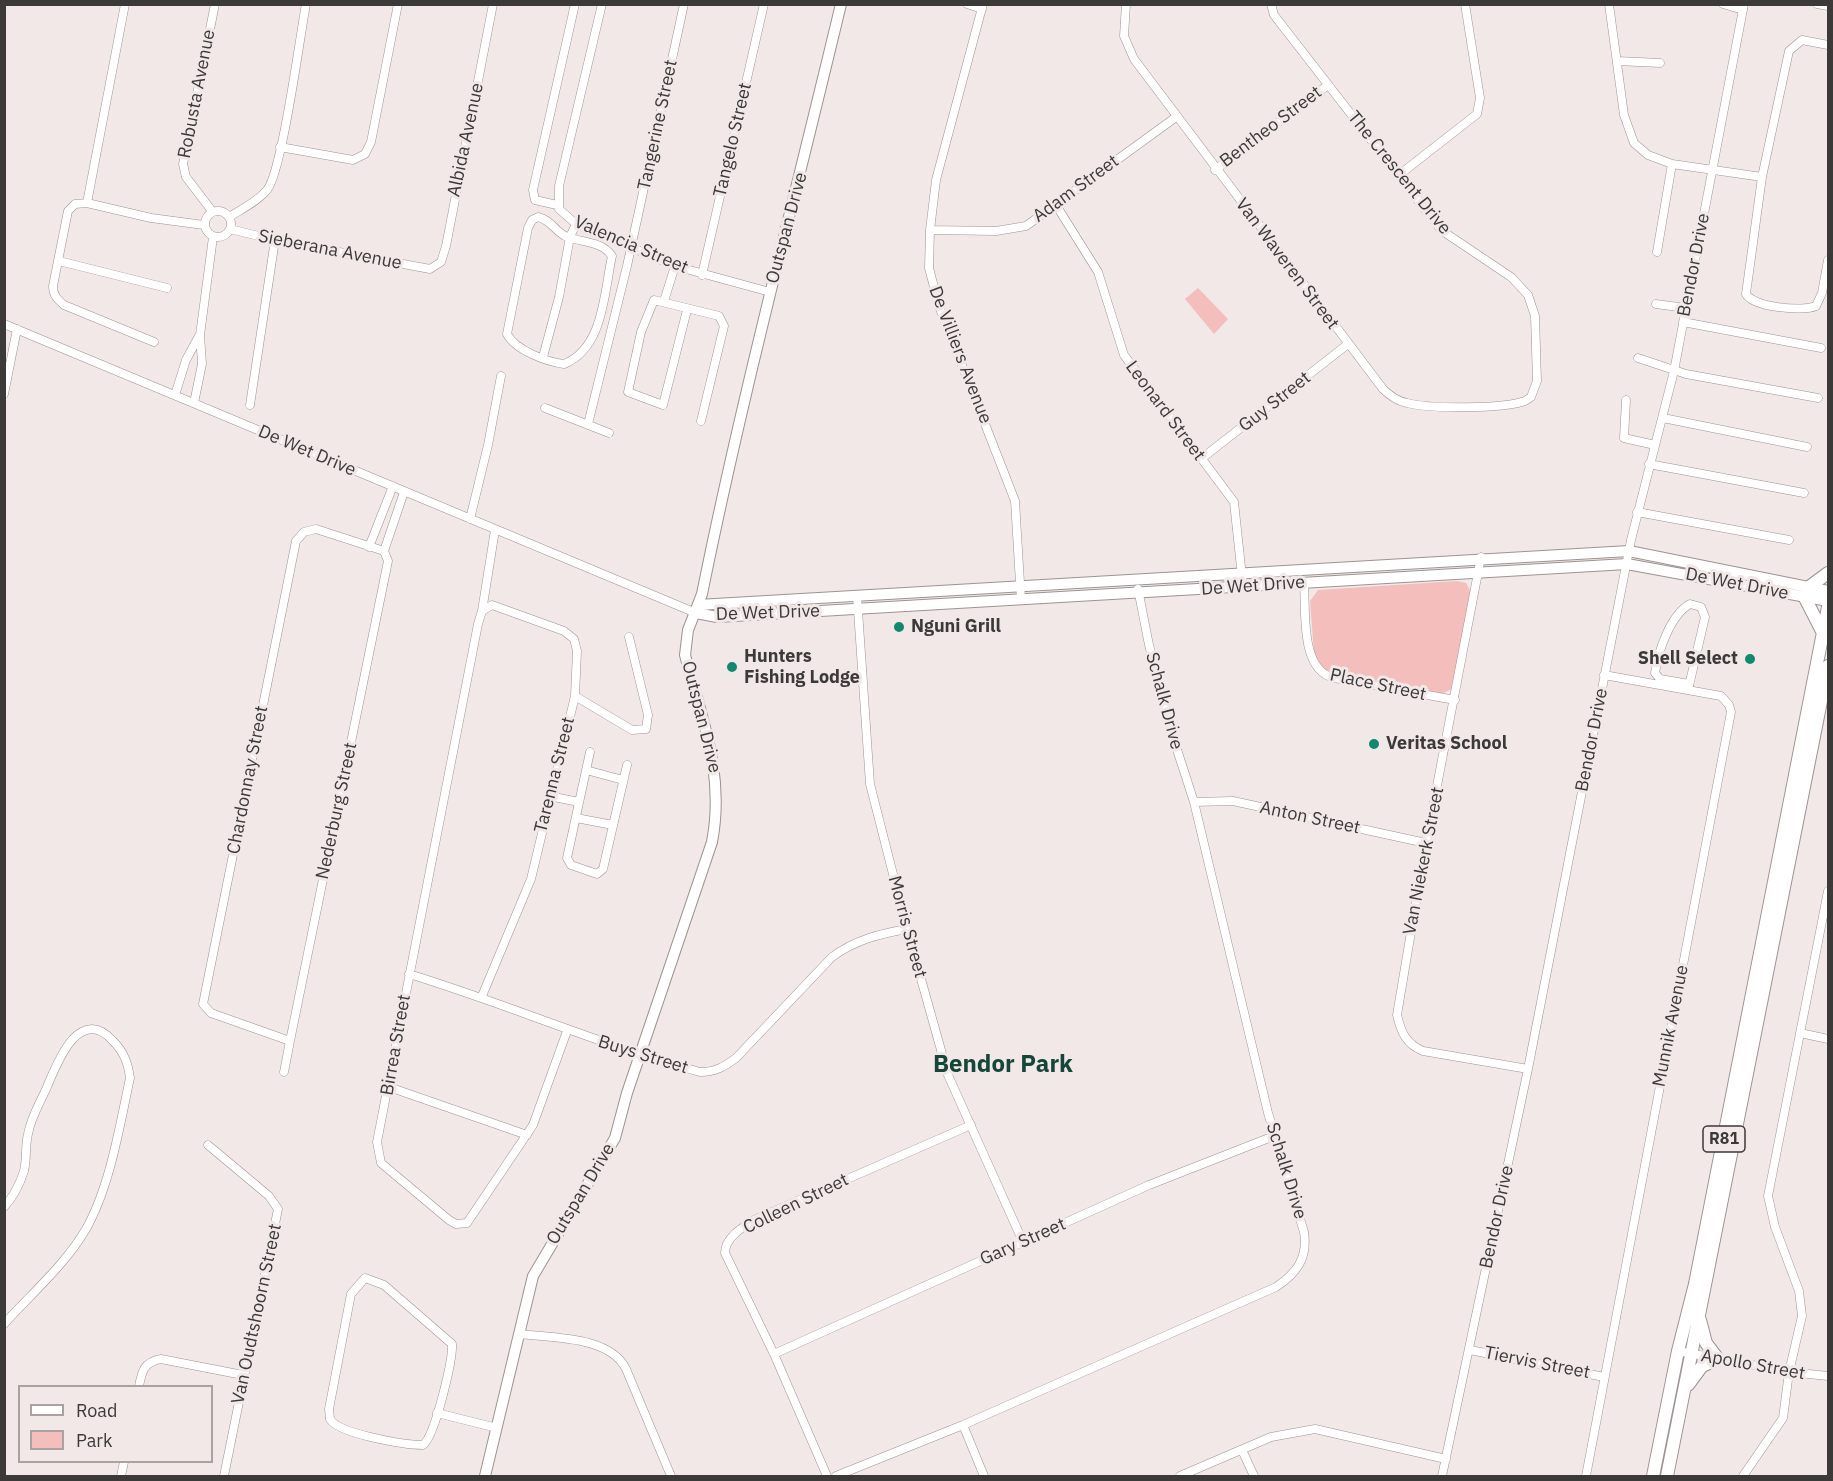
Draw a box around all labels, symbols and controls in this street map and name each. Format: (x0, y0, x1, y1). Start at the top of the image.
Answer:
street label: Robusta Avenue (174, 28, 220, 160)
street label: Tangerine Street (634, 58, 682, 192)
street label: Albida Avenue (443, 81, 489, 199)
street label: Tangelo Street (709, 81, 757, 199)
street label: Bentheo Street (1216, 82, 1326, 172)
street label: The Crescent Drive (1343, 107, 1455, 239)
street label: Adam Street (1029, 151, 1123, 227)
street label: Outspan Drive (762, 170, 812, 286)
street label: Van Waveren Street (1231, 194, 1343, 334)
street label: Valencia Street (571, 211, 691, 279)
street label: Bendor Drive (1673, 211, 1715, 319)
street label: Sieberana Avenue (257, 226, 403, 274)
street label: De Villiers Avenue (924, 283, 996, 427)
street label: Leonard Street (1121, 357, 1209, 465)
street label: Guy Street (1235, 367, 1315, 437)
street label: De Wet Drive (255, 421, 359, 481)
street label: De Wet Drive (1684, 563, 1790, 605)
street label: De Wet Drive (1200, 572, 1306, 600)
street label: De Wet Drive (716, 600, 820, 626)
place label: Nguni Grill (911, 616, 1001, 638)
marker: Nguni Grill (892, 620, 906, 634)
place label: Hunters Fishing Lodge (744, 646, 860, 688)
place label: Shell Select (1638, 648, 1738, 670)
street label: Schalk Drive (1141, 650, 1187, 752)
marker: Shell Select (1743, 652, 1757, 666)
street label: Outspan Drive (677, 659, 725, 775)
marker: Hunters Fishing Lodge (725, 660, 739, 674)
street label: Place Street (1328, 664, 1428, 706)
street label: Bendor Drive (1571, 686, 1613, 794)
street label: Chardonnay Street (223, 704, 273, 856)
street label: Tarenna Street (530, 715, 580, 835)
place label: Veritas School (1386, 733, 1507, 755)
marker: Veritas School (1367, 737, 1381, 751)
street label: Nederburg Street (312, 741, 362, 881)
street label: Van Niekerk Street (1399, 785, 1449, 937)
street label: Anton Street (1258, 797, 1362, 839)
street label: Morris Street (883, 874, 931, 980)
street label: Munnik Avenue (1649, 963, 1693, 1089)
street label: Birrea Street (376, 993, 416, 1097)
street label: Buys Street (595, 1031, 691, 1079)
district label: Bendor Park (933, 1051, 1073, 1079)
street label: Schalk Drive (1261, 1120, 1311, 1222)
road number: R81 (1703, 1126, 1745, 1152)
street label: Outspan Drive (542, 1139, 620, 1249)
street label: Bendor Drive (1476, 1163, 1518, 1271)
street label: Colleen Street (740, 1169, 852, 1239)
street label: Gary Street (977, 1214, 1069, 1270)
street label: Van Oudtshoorn Street (227, 1222, 287, 1406)
street label: Tiervis Street (1482, 1342, 1592, 1384)
street label: Apollo Street (1699, 1345, 1807, 1385)
legend (18, 1385, 213, 1463)
text: Road (76, 1399, 117, 1422)
text: Park (76, 1429, 112, 1452)

